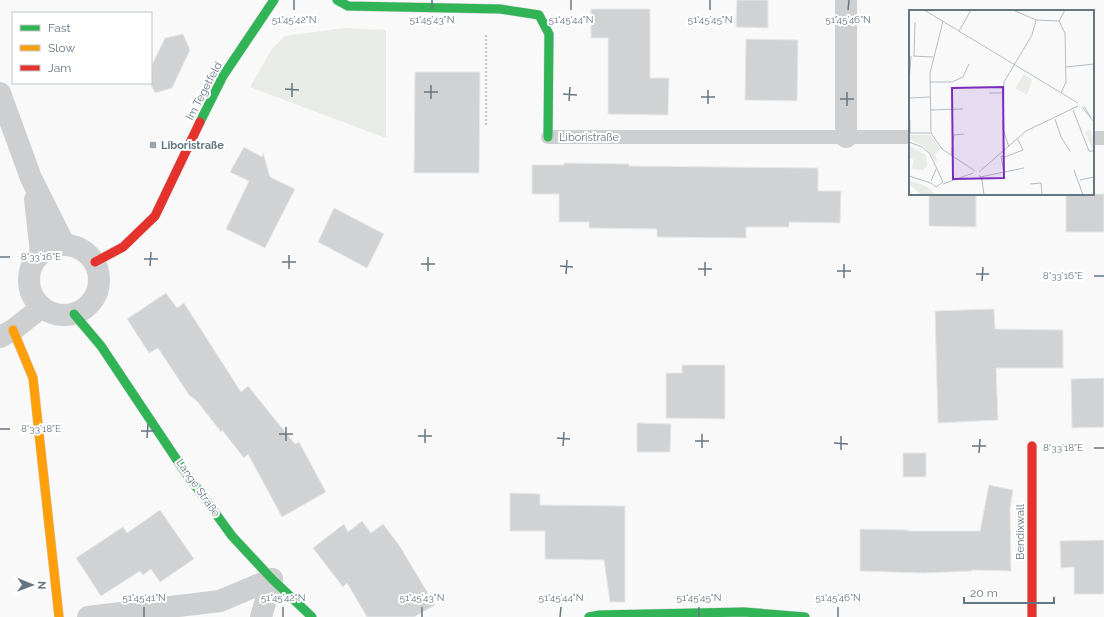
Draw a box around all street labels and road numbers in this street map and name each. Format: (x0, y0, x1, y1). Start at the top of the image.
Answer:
street label: Im Tegetfeld (183, 60, 225, 122)
street label: Liboristraße (559, 131, 619, 144)
street label: Lange Straße (173, 457, 223, 520)
street label: Bendixwall (1014, 504, 1027, 560)

